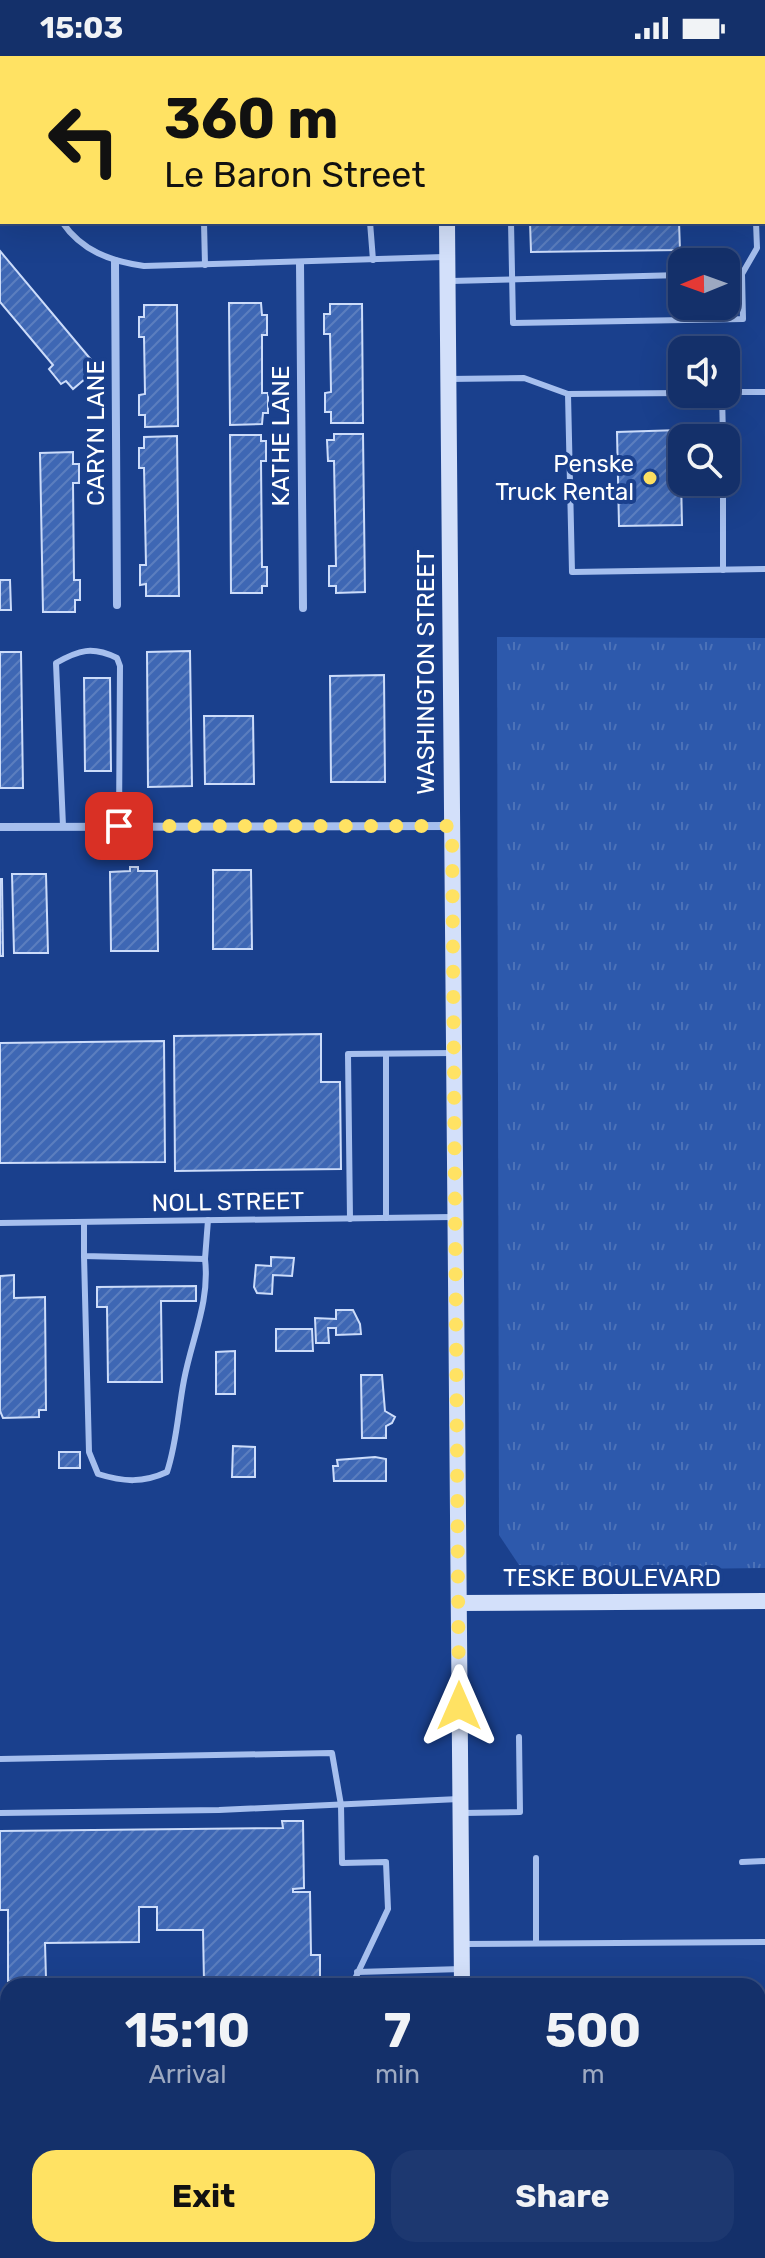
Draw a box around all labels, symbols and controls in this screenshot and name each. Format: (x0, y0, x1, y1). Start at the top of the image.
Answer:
text: 15:03 (40, 10, 123, 46)
text: 360 m (164, 86, 339, 152)
icon: left (32, 88, 136, 192)
text: Le Baron Street (164, 153, 426, 196)
north arrow (668, 248, 740, 320)
map controls (668, 248, 740, 496)
button: sound (668, 336, 740, 408)
street label: CARYN LANE (82, 360, 110, 506)
street label: KATHE LANE (267, 365, 295, 507)
button: search (668, 424, 740, 496)
place label: Penske Truck Rental (495, 450, 634, 506)
marker: Penske Truck Rental (641, 469, 659, 487)
street label: WASHINGTON STREET (412, 549, 440, 795)
pin (85, 792, 153, 860)
icon: arrive (97, 804, 141, 848)
street label: NOLL STREET (151, 1187, 305, 1217)
street label: TESKE BOULEVARD (503, 1564, 721, 1592)
position arrow (417, 1664, 501, 1748)
text: 15:10 (125, 2002, 250, 2059)
text: 7 (384, 2002, 411, 2059)
text: 500 (545, 2002, 641, 2059)
text: Arrival (148, 2059, 226, 2090)
text: min (375, 2059, 420, 2090)
text: m (581, 2059, 605, 2090)
button: Exit (32, 2150, 375, 2242)
button: Share (391, 2150, 734, 2242)

